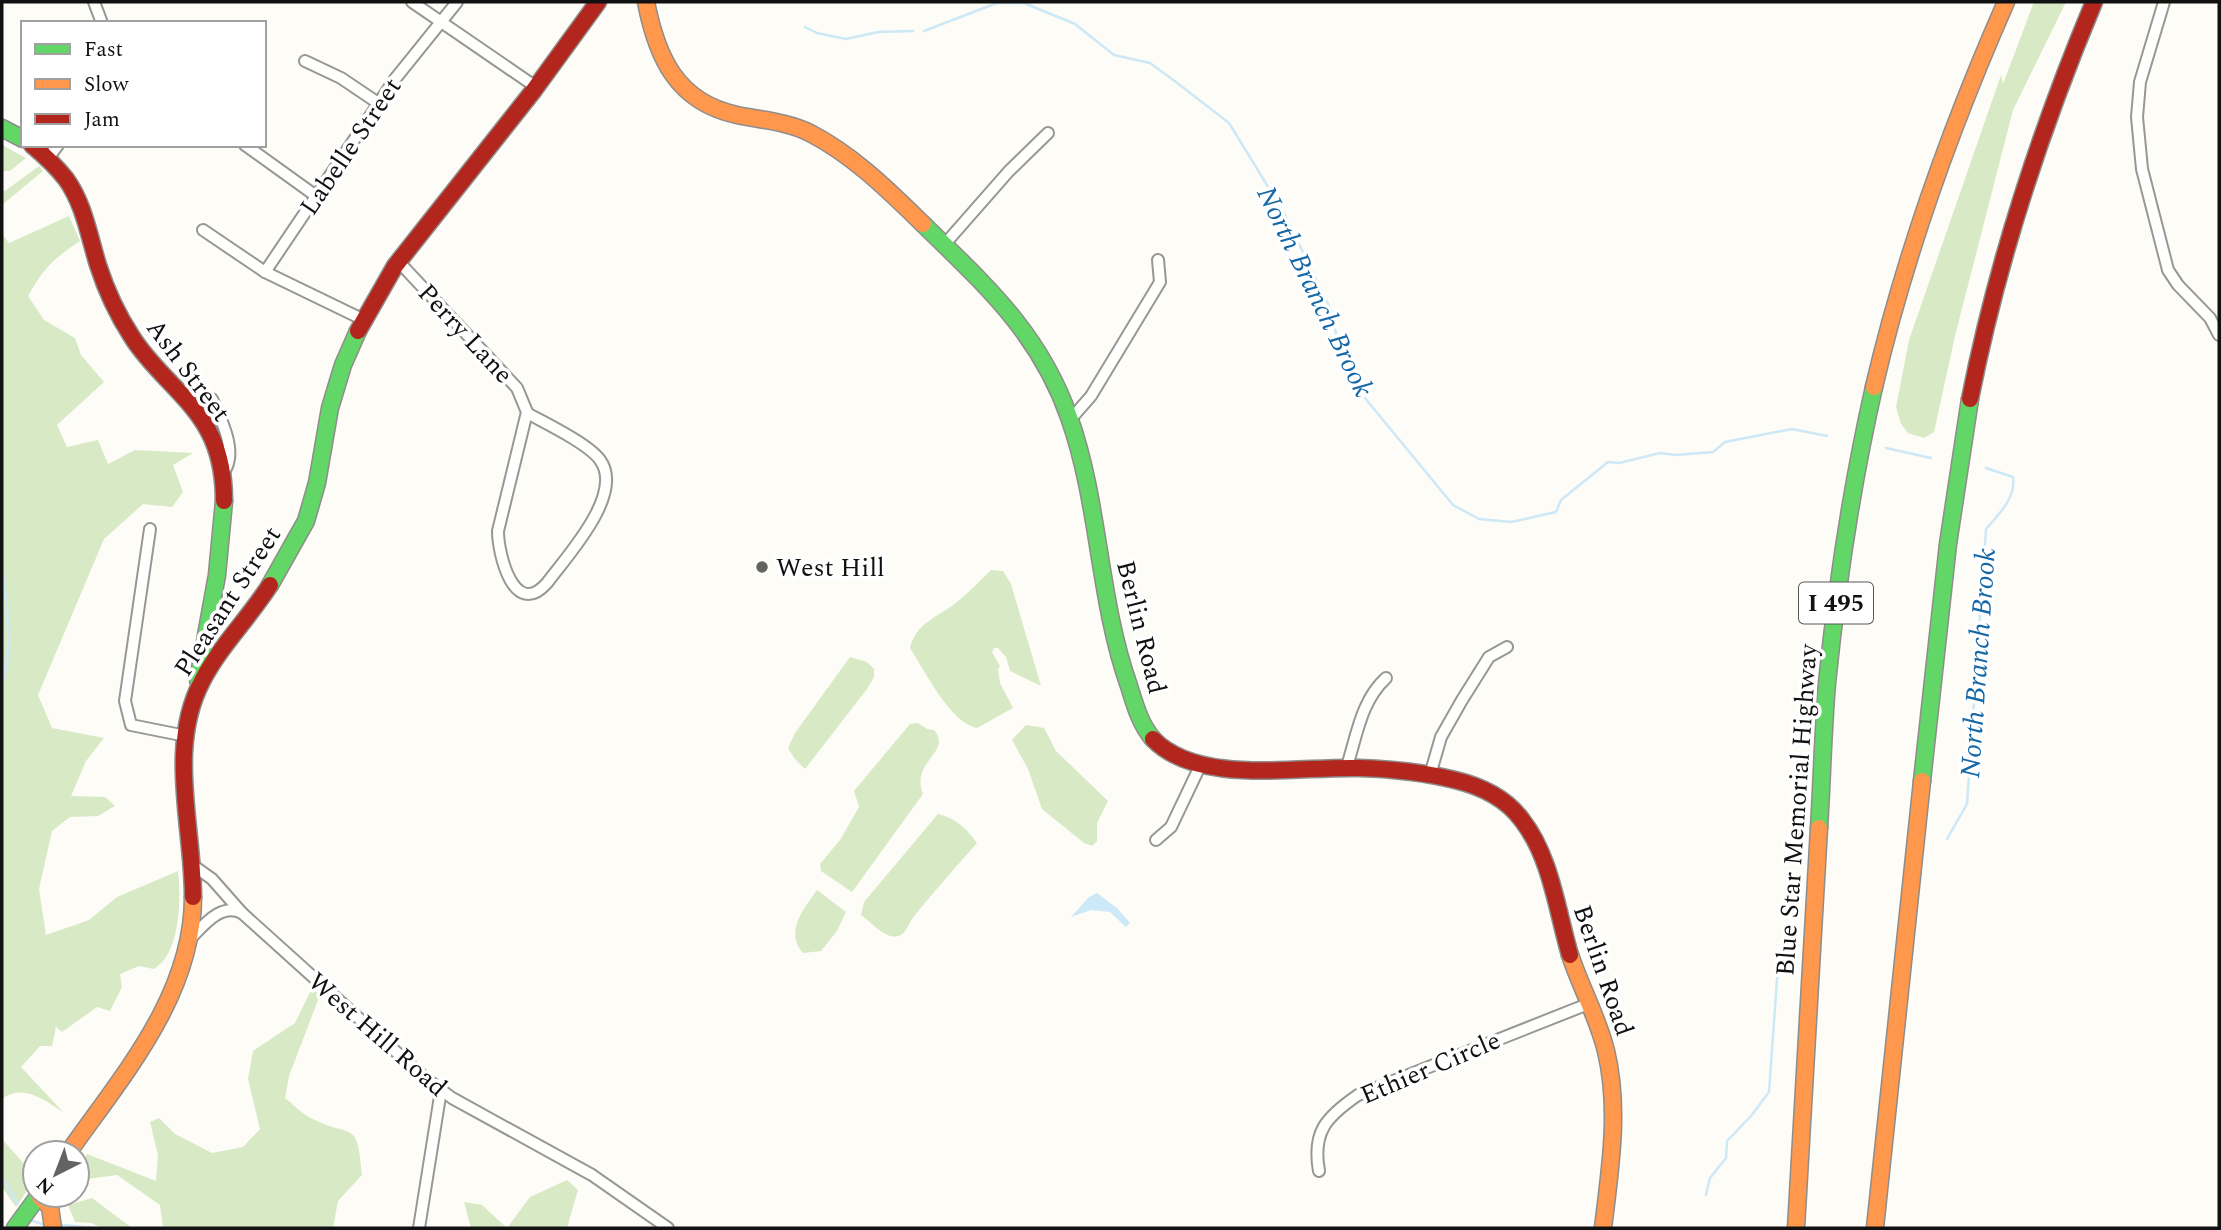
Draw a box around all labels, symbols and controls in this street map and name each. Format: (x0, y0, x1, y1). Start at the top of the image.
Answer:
legend (21, 21, 266, 147)
text: Fast (84, 34, 123, 66)
text: Slow (84, 69, 130, 101)
street label: Labelle Street (290, 70, 412, 224)
text: Jam (84, 104, 120, 136)
water label: North Branch Brook (1245, 179, 1385, 405)
street label: Perry Lane (408, 274, 523, 393)
street label: Ash Street (136, 311, 240, 431)
street label: Pleasant Street (164, 518, 292, 685)
water label: North Branch Brook (1949, 547, 2008, 780)
place label: West Hill (776, 548, 885, 588)
street label: Berlin Road (1105, 556, 1177, 698)
marker: West Hill (754, 559, 770, 575)
road number: I 495 (1799, 582, 1873, 624)
street label: Blue Star Memorial Highway (1765, 641, 1829, 977)
street label: Berlin Road (1562, 899, 1644, 1041)
street label: West Hill Road (299, 963, 456, 1107)
street label: Ethier Circle (1354, 1020, 1507, 1115)
north arrow (21, 1139, 91, 1209)
text: N (30, 1170, 61, 1201)

